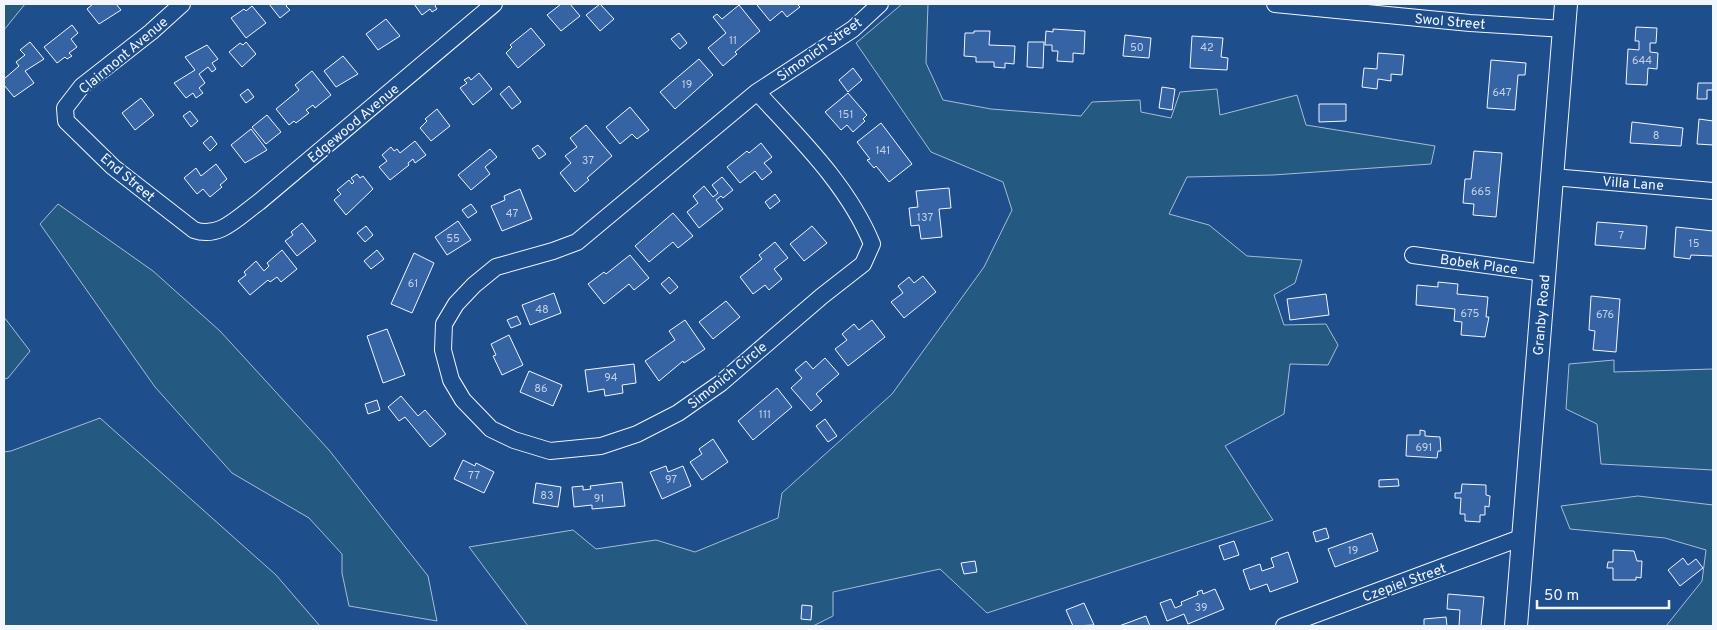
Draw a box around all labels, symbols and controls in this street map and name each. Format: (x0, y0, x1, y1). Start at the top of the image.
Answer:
street label: Swol Street (1414, 11, 1486, 34)
street label: Clairmont Avenue (76, 14, 172, 98)
street label: Simonich Street (774, 15, 866, 86)
house number: 11 (729, 34, 737, 48)
house number: 50 (1130, 41, 1144, 55)
house number: 42 (1200, 41, 1214, 55)
house number: 644 (1632, 54, 1652, 68)
house number: 19 (682, 78, 692, 92)
street label: Edgewood Avenue (305, 81, 403, 167)
house number: 647 (1492, 86, 1512, 100)
house number: 151 (838, 108, 854, 122)
house number: 8 (1653, 129, 1659, 143)
house number: 141 (876, 144, 890, 158)
street label: End Street (96, 150, 158, 206)
house number: 37 (582, 154, 594, 168)
street label: Villa Lane (1602, 174, 1664, 195)
house number: 665 (1471, 185, 1491, 199)
house number: 47 (506, 207, 518, 221)
house number: 137 (917, 211, 933, 225)
house number: 7 (1618, 229, 1624, 243)
house number: 55 (446, 232, 460, 246)
house number: 15 (1689, 237, 1700, 251)
street label: Bobek Place (1439, 252, 1519, 279)
street label: Granby Road (1530, 274, 1554, 356)
house number: 61 (408, 277, 418, 291)
house number: 48 (535, 303, 549, 317)
house number: 675 (1461, 307, 1480, 321)
house number: 676 (1596, 308, 1614, 322)
street label: Simonich Circle (685, 339, 771, 413)
house number: 94 (604, 371, 618, 385)
house number: 86 (534, 382, 548, 396)
house number: 111 (759, 408, 771, 422)
house number: 691 (1416, 441, 1432, 455)
house number: 77 (468, 469, 480, 483)
house number: 97 (665, 473, 677, 487)
house number: 83 (540, 489, 554, 503)
house number: 91 (594, 492, 604, 506)
house number: 19 (1348, 544, 1358, 558)
street label: Czepiel Street (1360, 560, 1449, 606)
scale bar (1537, 578, 1670, 610)
text: 50 m (1544, 587, 1579, 606)
house number: 39 (1195, 601, 1207, 615)

